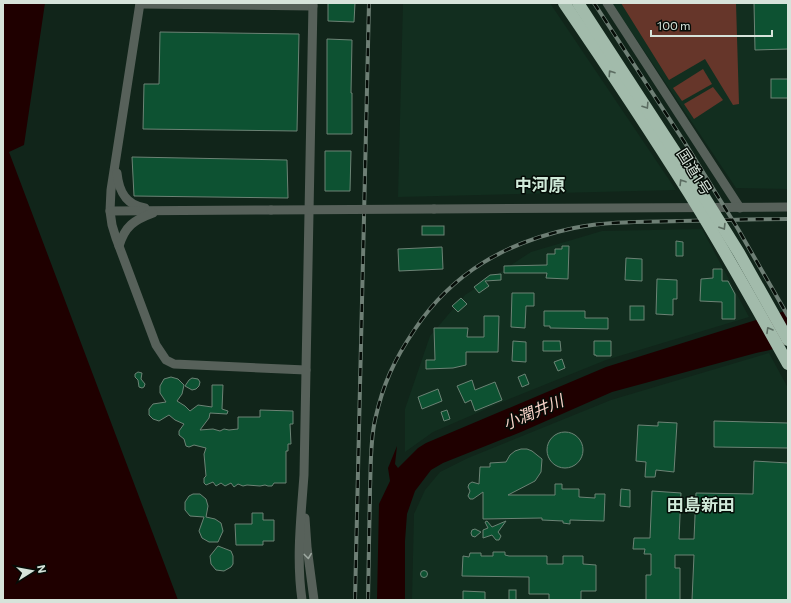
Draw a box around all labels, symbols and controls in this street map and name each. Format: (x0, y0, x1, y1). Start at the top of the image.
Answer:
scale bar (651, 12, 772, 38)
text: 100 m (657, 18, 691, 32)
one-way arrow (608, 70, 616, 77)
one-way arrow (641, 102, 649, 109)
street label: 国道1号 (674, 145, 716, 198)
district label: 中河原 (515, 174, 566, 195)
one-way arrow (679, 179, 686, 186)
one-way arrow (718, 223, 726, 230)
one-way arrow (766, 327, 773, 334)
water label: 小潤井川 (500, 390, 568, 433)
district label: 田島新田 (667, 494, 735, 515)
north arrow (12, 551, 52, 591)
one-way arrow (303, 553, 312, 559)
text: N (35, 564, 49, 574)

